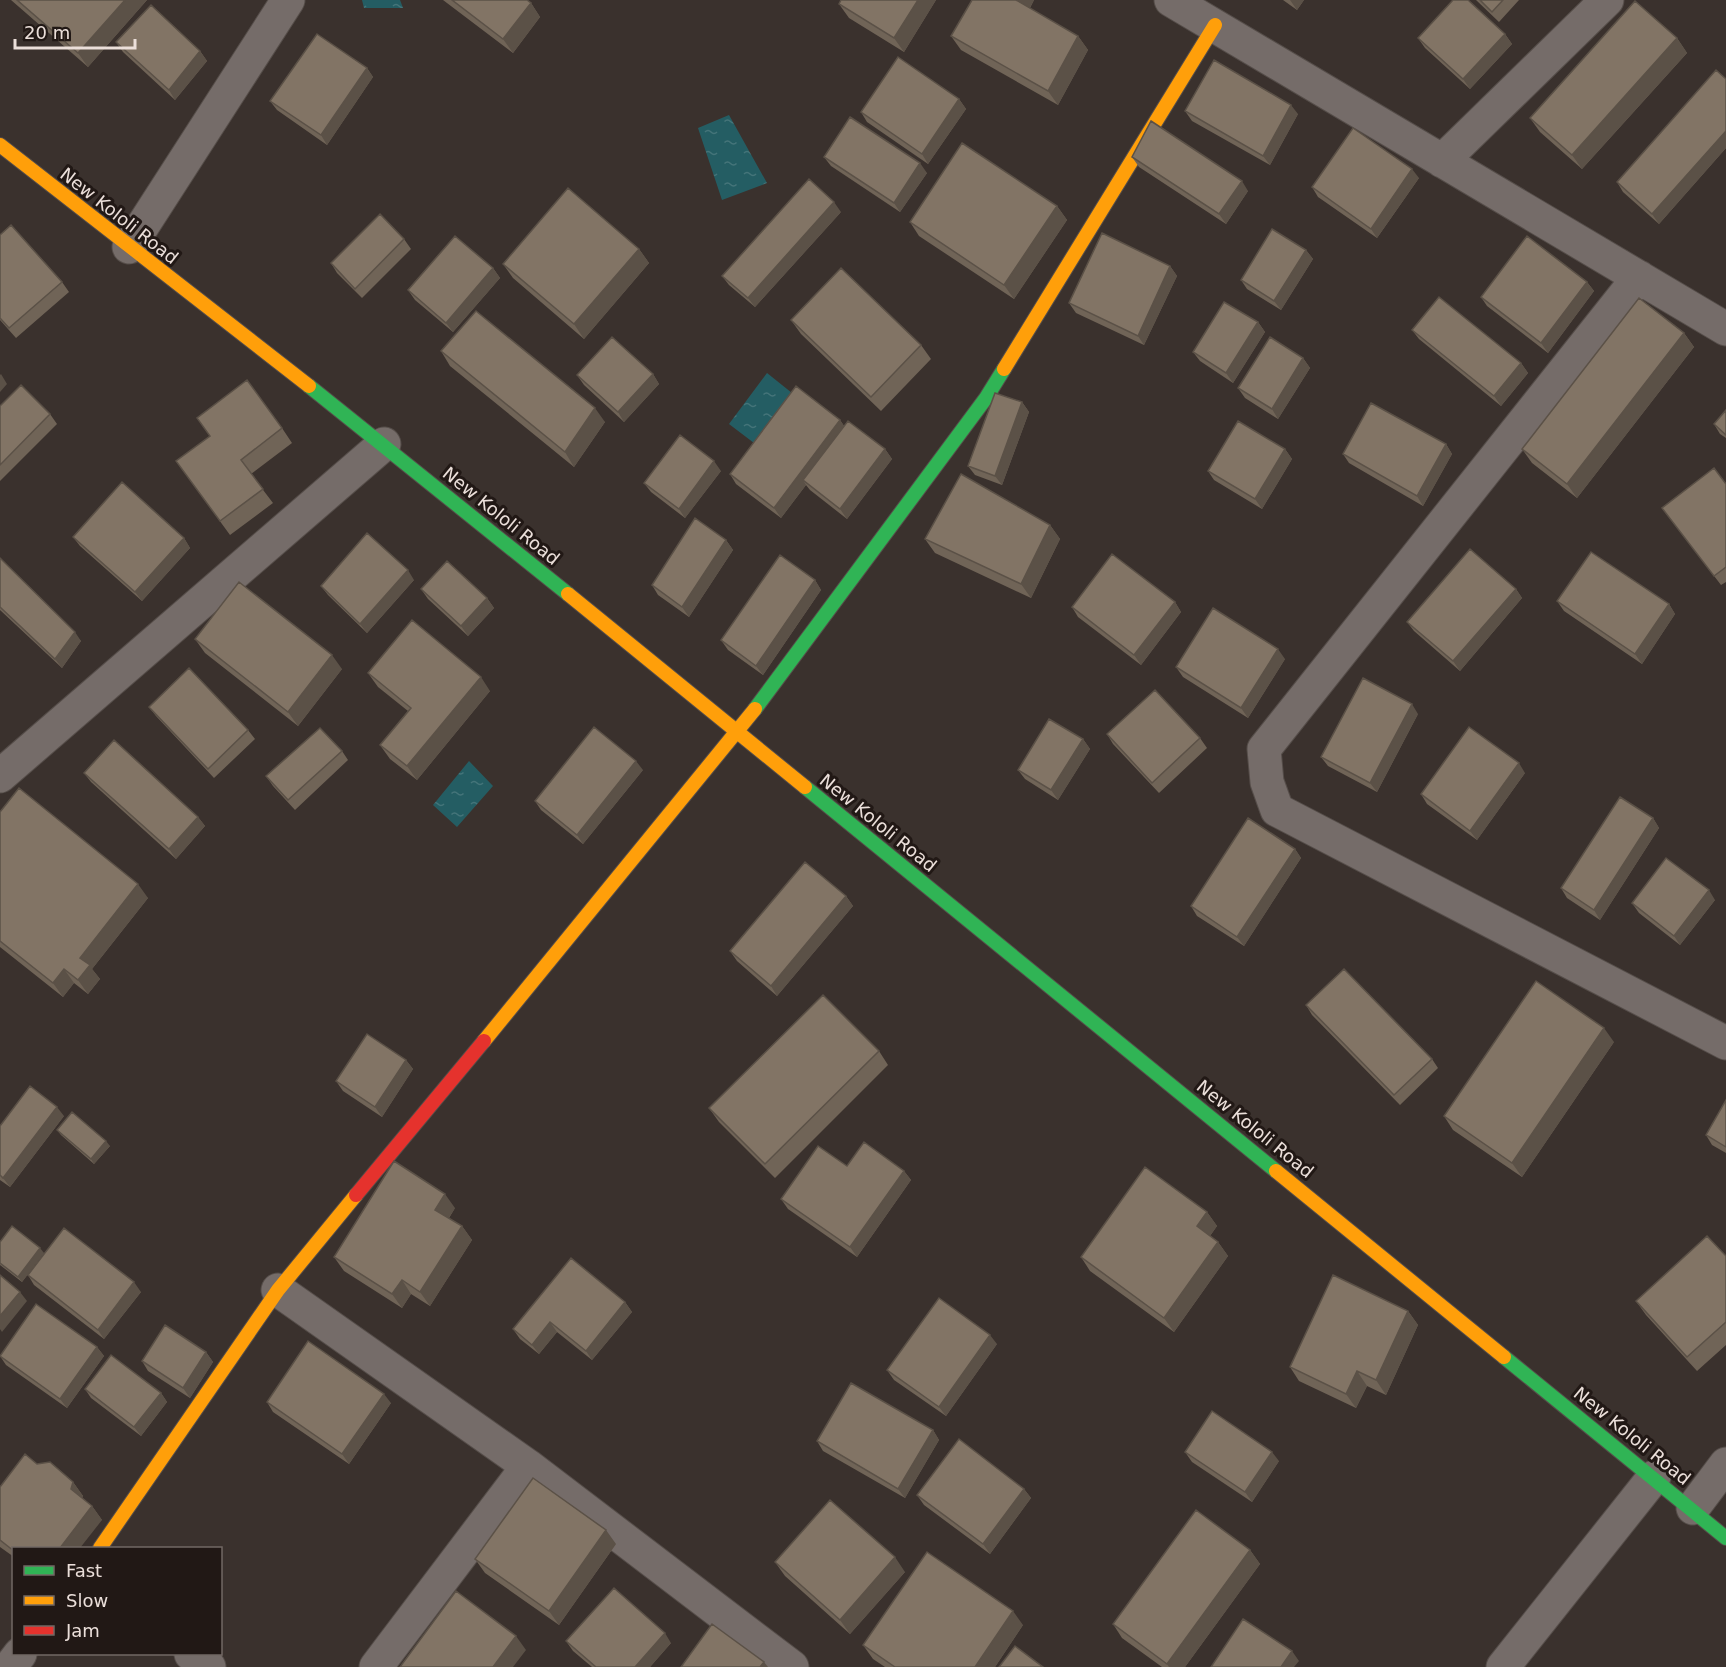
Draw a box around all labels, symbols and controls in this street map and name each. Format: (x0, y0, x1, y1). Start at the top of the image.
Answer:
scale bar (15, 12, 135, 50)
text: 20 m (24, 22, 70, 43)
street label: New Kololi Road (56, 163, 182, 268)
street label: New Kololi Road (439, 462, 564, 569)
street label: New Kololi Road (816, 769, 941, 876)
street label: New Kololi Road (1193, 1075, 1318, 1182)
street label: New Kololi Road (1570, 1382, 1695, 1489)
legend (12, 1547, 222, 1655)
text: Fast (66, 1560, 102, 1581)
text: Slow (66, 1590, 108, 1611)
text: Jam (65, 1620, 100, 1641)

